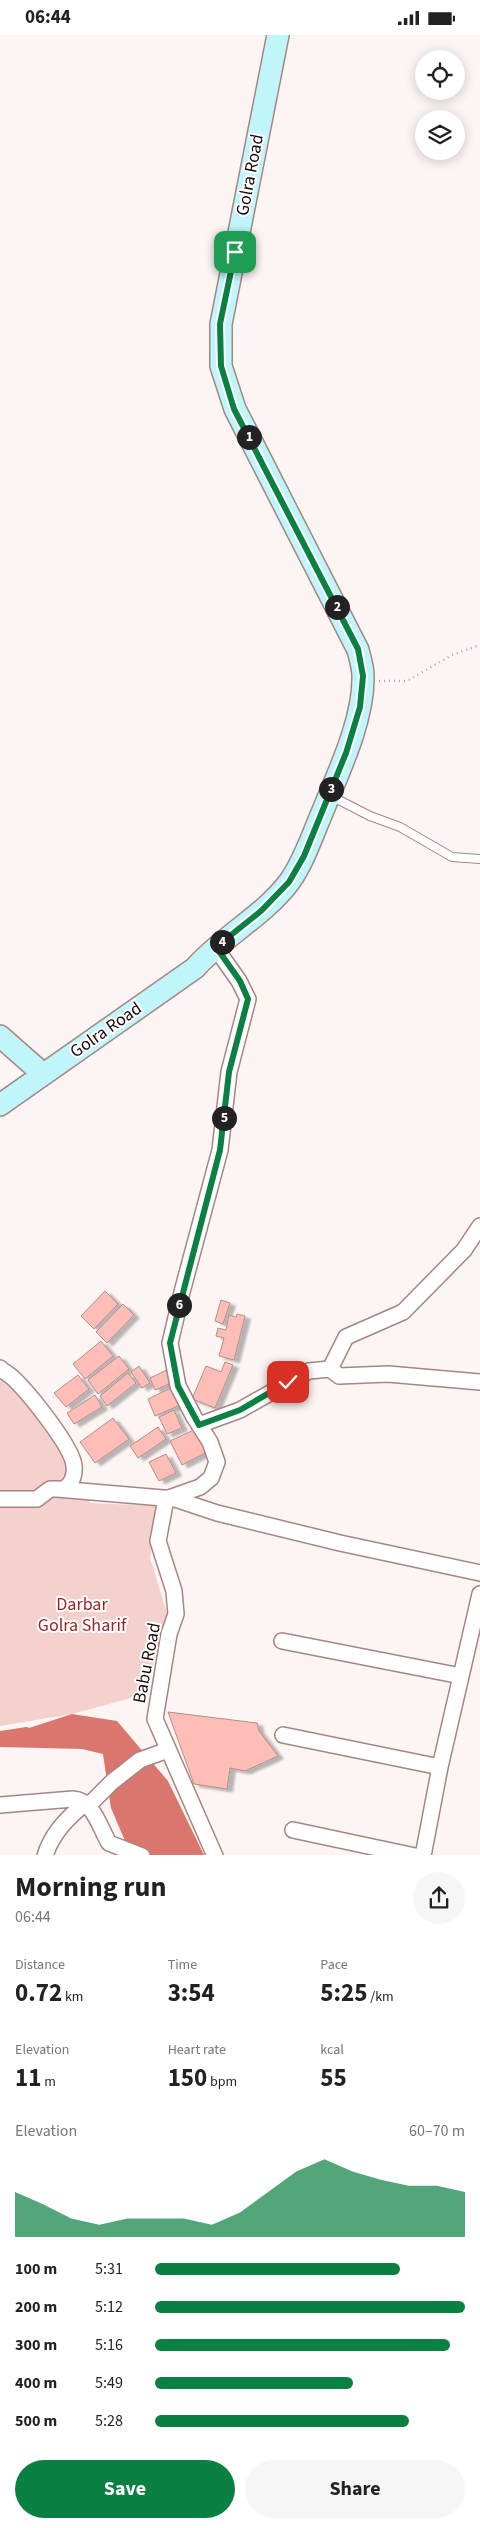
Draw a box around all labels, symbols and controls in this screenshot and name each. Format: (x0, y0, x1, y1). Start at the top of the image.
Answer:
text: 06:44 (25, 4, 71, 31)
map controls (415, 50, 465, 160)
button: locate (415, 50, 465, 100)
button: layers (415, 110, 465, 160)
street label: Golra Road (230, 132, 270, 218)
pin (214, 231, 256, 273)
icon: arrive (221, 238, 249, 266)
pin: 1 (236, 425, 262, 449)
text: 1 (246, 427, 253, 447)
pin: 2 (324, 595, 350, 619)
text: 2 (334, 597, 341, 617)
pin: 3 (318, 777, 344, 801)
text: 3 (328, 779, 335, 799)
pin: 4 (210, 929, 234, 955)
text: 4 (219, 932, 226, 952)
street label: Golra Road (65, 996, 147, 1064)
pin: 5 (212, 1105, 236, 1131)
text: 5 (221, 1108, 228, 1128)
pin: 6 (166, 1293, 192, 1317)
text: 6 (176, 1295, 183, 1315)
pin (267, 1361, 309, 1403)
icon: check (274, 1368, 302, 1396)
park label: Darbar Golra Sharif (38, 1592, 127, 1638)
street label: Babu Road (127, 1621, 167, 1705)
text: Morning run (15, 1867, 166, 1907)
button: share (413, 1872, 465, 1924)
text: 06:44 (15, 1906, 51, 1928)
text: Distance (15, 1955, 65, 1975)
text: Time (168, 1955, 197, 1975)
text: Pace (320, 1955, 348, 1975)
text: 0.72 (15, 1975, 62, 2011)
text: 3:54 (168, 1975, 215, 2011)
text: 5:25 (320, 1975, 367, 2011)
text: km (62, 1987, 83, 2007)
text: /km (367, 1987, 394, 2007)
text: Elevation (15, 2040, 70, 2060)
text: Heart rate (168, 2040, 226, 2060)
text: kcal (320, 2040, 344, 2060)
text: 11 (15, 2060, 41, 2096)
text: 150 (168, 2060, 207, 2096)
text: 55 (320, 2060, 347, 2096)
text: m (41, 2072, 56, 2092)
text: bpm (207, 2072, 237, 2092)
text: Elevation (15, 2120, 77, 2142)
text: 60–70 m (409, 2120, 465, 2142)
text: 100 m (15, 2258, 57, 2280)
text: 5:31 (95, 2258, 123, 2280)
text: 200 m (15, 2296, 57, 2318)
text: 5:12 (95, 2296, 123, 2318)
text: 300 m (15, 2334, 57, 2356)
text: 5:16 (95, 2334, 123, 2356)
text: 400 m (15, 2372, 57, 2394)
text: 5:49 (95, 2372, 123, 2394)
text: 500 m (15, 2410, 57, 2432)
text: 5:28 (95, 2410, 123, 2432)
button: Save (15, 2460, 235, 2518)
button: Share (245, 2460, 465, 2518)

